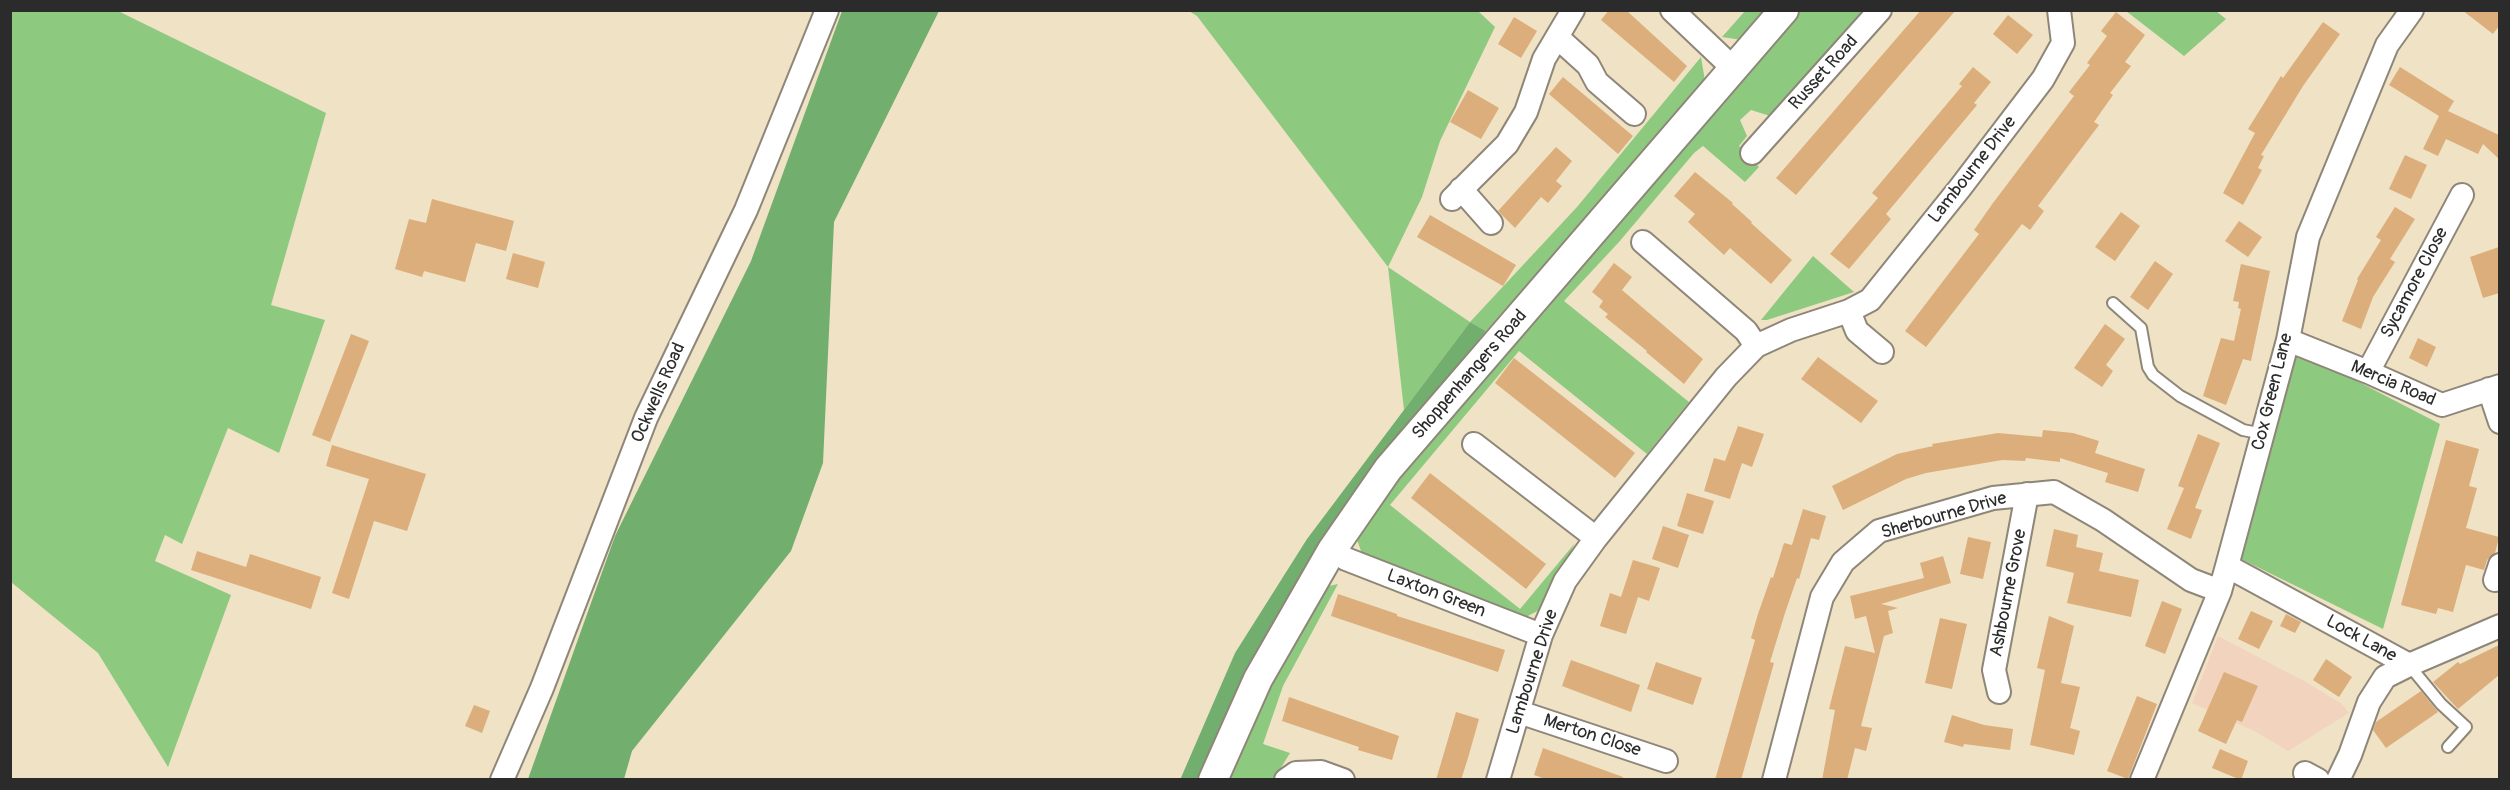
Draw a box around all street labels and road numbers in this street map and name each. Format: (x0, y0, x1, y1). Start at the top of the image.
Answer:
street label: Russet Road (1785, 31, 1863, 115)
street label: Lambourne Drive (1925, 112, 2021, 228)
street label: Sycamore Close (2377, 224, 2453, 342)
street label: Shoppenhangers Road (1408, 306, 1532, 444)
street label: Cox Green Lane (2248, 331, 2298, 453)
street label: Ockwells Road (627, 340, 691, 446)
street label: Mercia Road (2347, 356, 2439, 412)
street label: Sherbourne Drive (1879, 488, 2009, 544)
street label: Ashbourne Grove (1986, 527, 2032, 659)
street label: Laxton Green (1384, 565, 1488, 623)
street label: Lambourne Drive (1503, 607, 1563, 737)
street label: Lock Lane (2322, 611, 2400, 667)
street label: Merton Close (1541, 710, 1643, 762)

